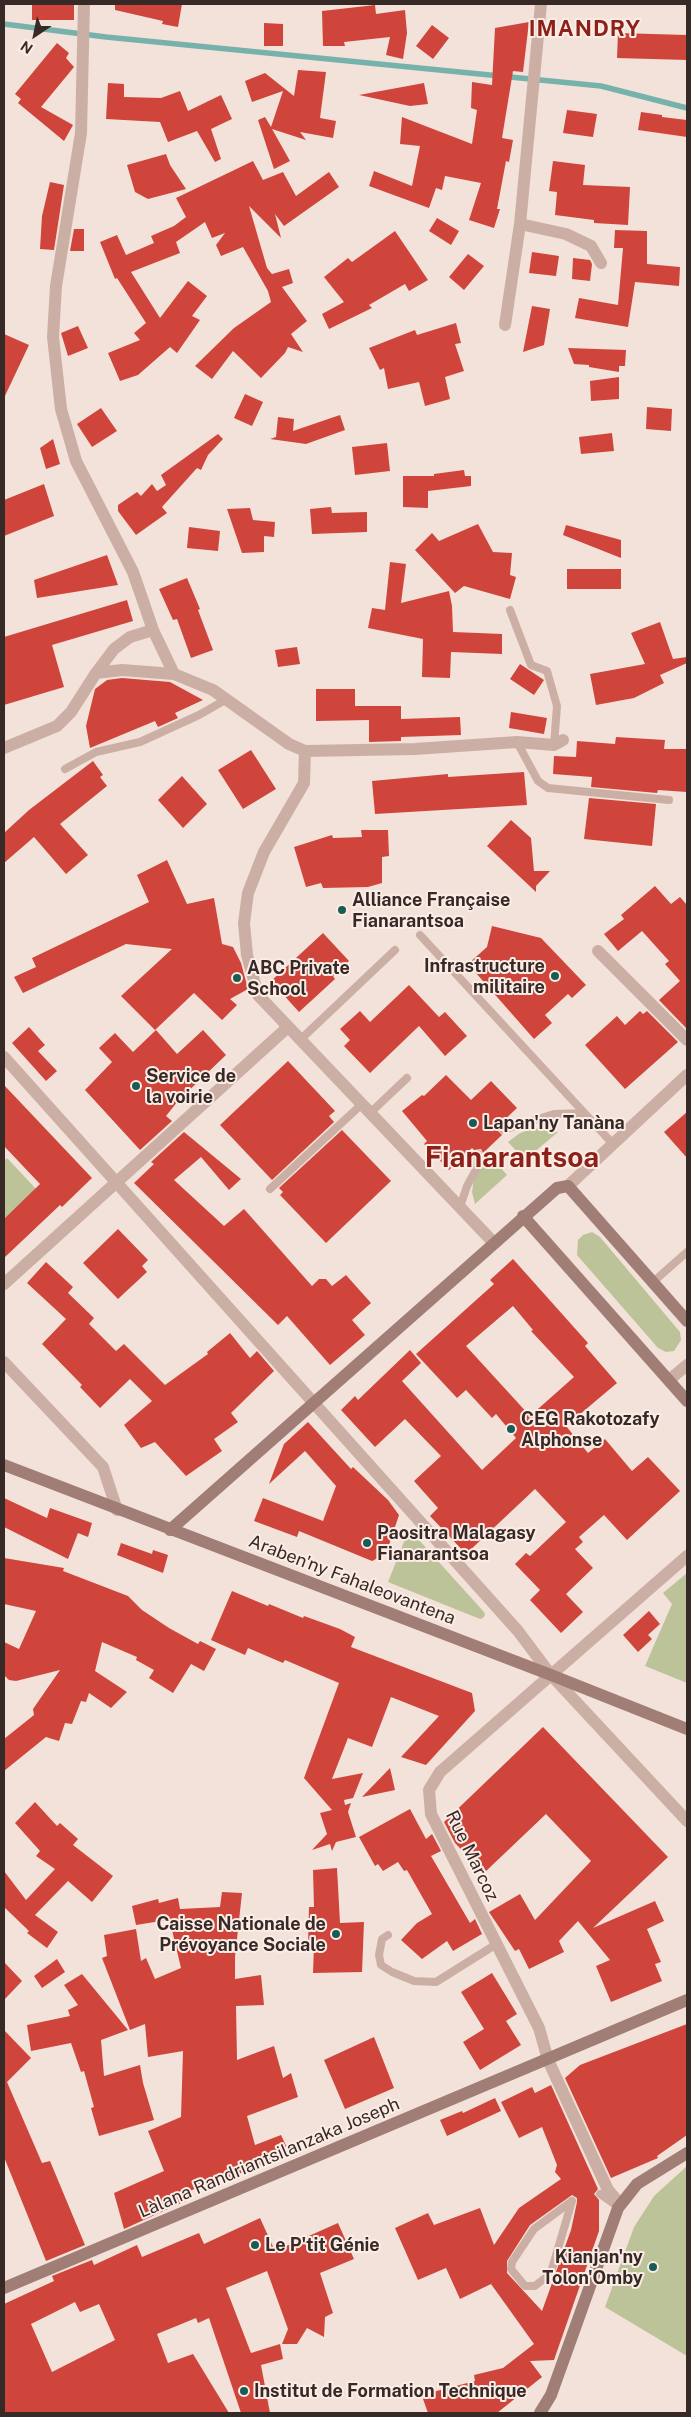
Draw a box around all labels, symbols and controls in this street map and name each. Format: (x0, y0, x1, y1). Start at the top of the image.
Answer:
north arrow (10, 10, 60, 60)
district label: IMANDRY (528, 16, 642, 42)
text: N (18, 38, 36, 57)
place label: Alliance Française Fianarantsoa (352, 889, 510, 932)
marker: Alliance Française Fianarantsoa (336, 904, 348, 916)
place label: Infrastructure militaire (424, 955, 545, 998)
place label: ABC Private School (247, 957, 350, 1000)
marker: Infrastructure militaire (549, 970, 561, 982)
marker: ABC Private School (231, 972, 243, 984)
place label: Service de la voirie (146, 1065, 236, 1108)
marker: Service de la voirie (130, 1080, 142, 1092)
place label: Lapan'ny Tanàna (483, 1112, 625, 1134)
marker: Lapan'ny Tanàna (467, 1117, 479, 1129)
district label: Fianarantsoa (425, 1141, 599, 1175)
place label: CEG Rakotozafy Alphonse (521, 1408, 660, 1450)
marker: CEG Rakotozafy Alphonse (505, 1423, 517, 1435)
place label: Paositra Malagasy Fianarantsoa (377, 1522, 536, 1565)
street label: Araben'ny Fahaleovantena (246, 1531, 458, 1629)
marker: Paositra Malagasy Fianarantsoa (361, 1537, 373, 1549)
street label: Rue Marcoz (441, 1807, 503, 1905)
place label: Caisse Nationale de Prévoyance Sociale (156, 1913, 326, 1956)
marker: Caisse Nationale de Prévoyance Sociale (330, 1928, 342, 1940)
street label: Làlana Randriantsilanzaka Joseph (135, 2093, 403, 2223)
place label: Le P'tit Génie (265, 2234, 380, 2256)
marker: Le P'tit Génie (249, 2239, 261, 2251)
place label: Kianjan'ny Tolon'Omby (542, 2246, 643, 2288)
marker: Kianjan'ny Tolon'Omby (647, 2261, 659, 2273)
place label: Institut de Formation Technique (254, 2380, 527, 2402)
marker: Institut de Formation Technique (238, 2385, 250, 2397)

